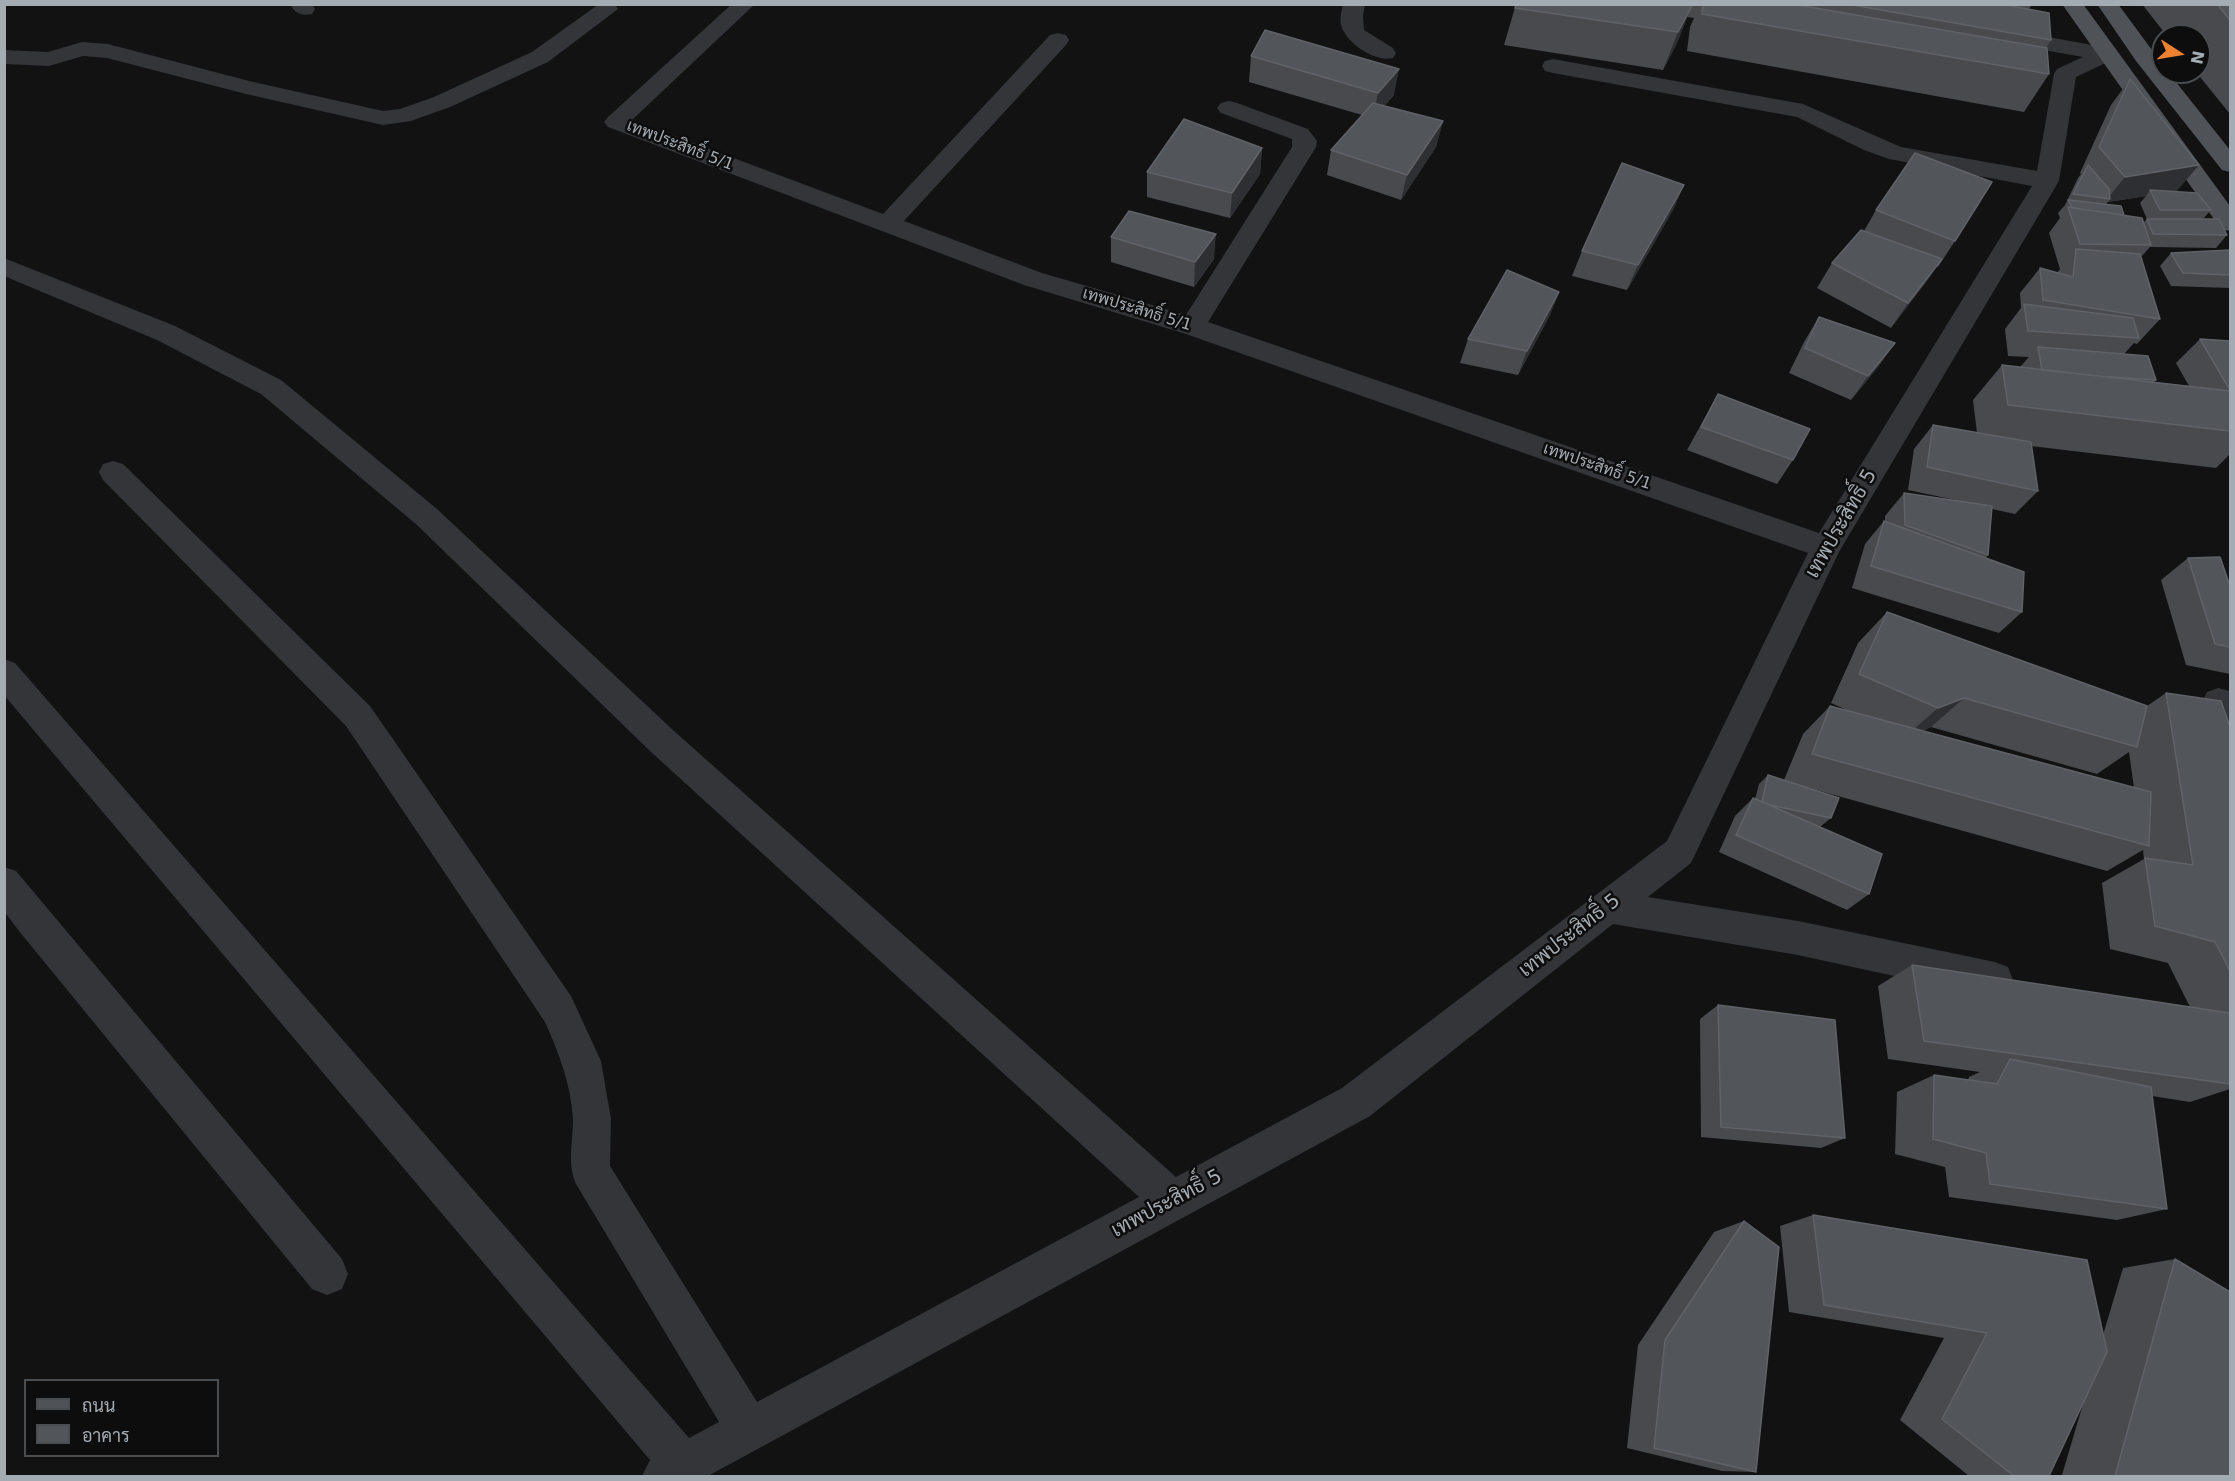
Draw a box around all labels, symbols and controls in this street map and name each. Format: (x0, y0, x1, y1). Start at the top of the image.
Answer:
north arrow (2151, 24, 2211, 84)
text: N (2186, 49, 2208, 66)
street label: เทพประสิทธิ์ 5/1 (624, 117, 736, 175)
street label: เทพประสิทธิ์ 5/1 (1080, 284, 1194, 336)
street label: เทพประสิทธิ์ 5/1 (1540, 440, 1654, 494)
street label: เทพประสิทธิ์ 5 (1801, 465, 1883, 583)
street label: เทพประสิทธิ์ 5 (1515, 889, 1625, 983)
street label: เทพประสิทธิ์ 5 (1108, 1165, 1226, 1243)
legend (24, 1379, 219, 1457)
text: ถนน (82, 1395, 115, 1416)
text: อาคาร (82, 1425, 130, 1446)

